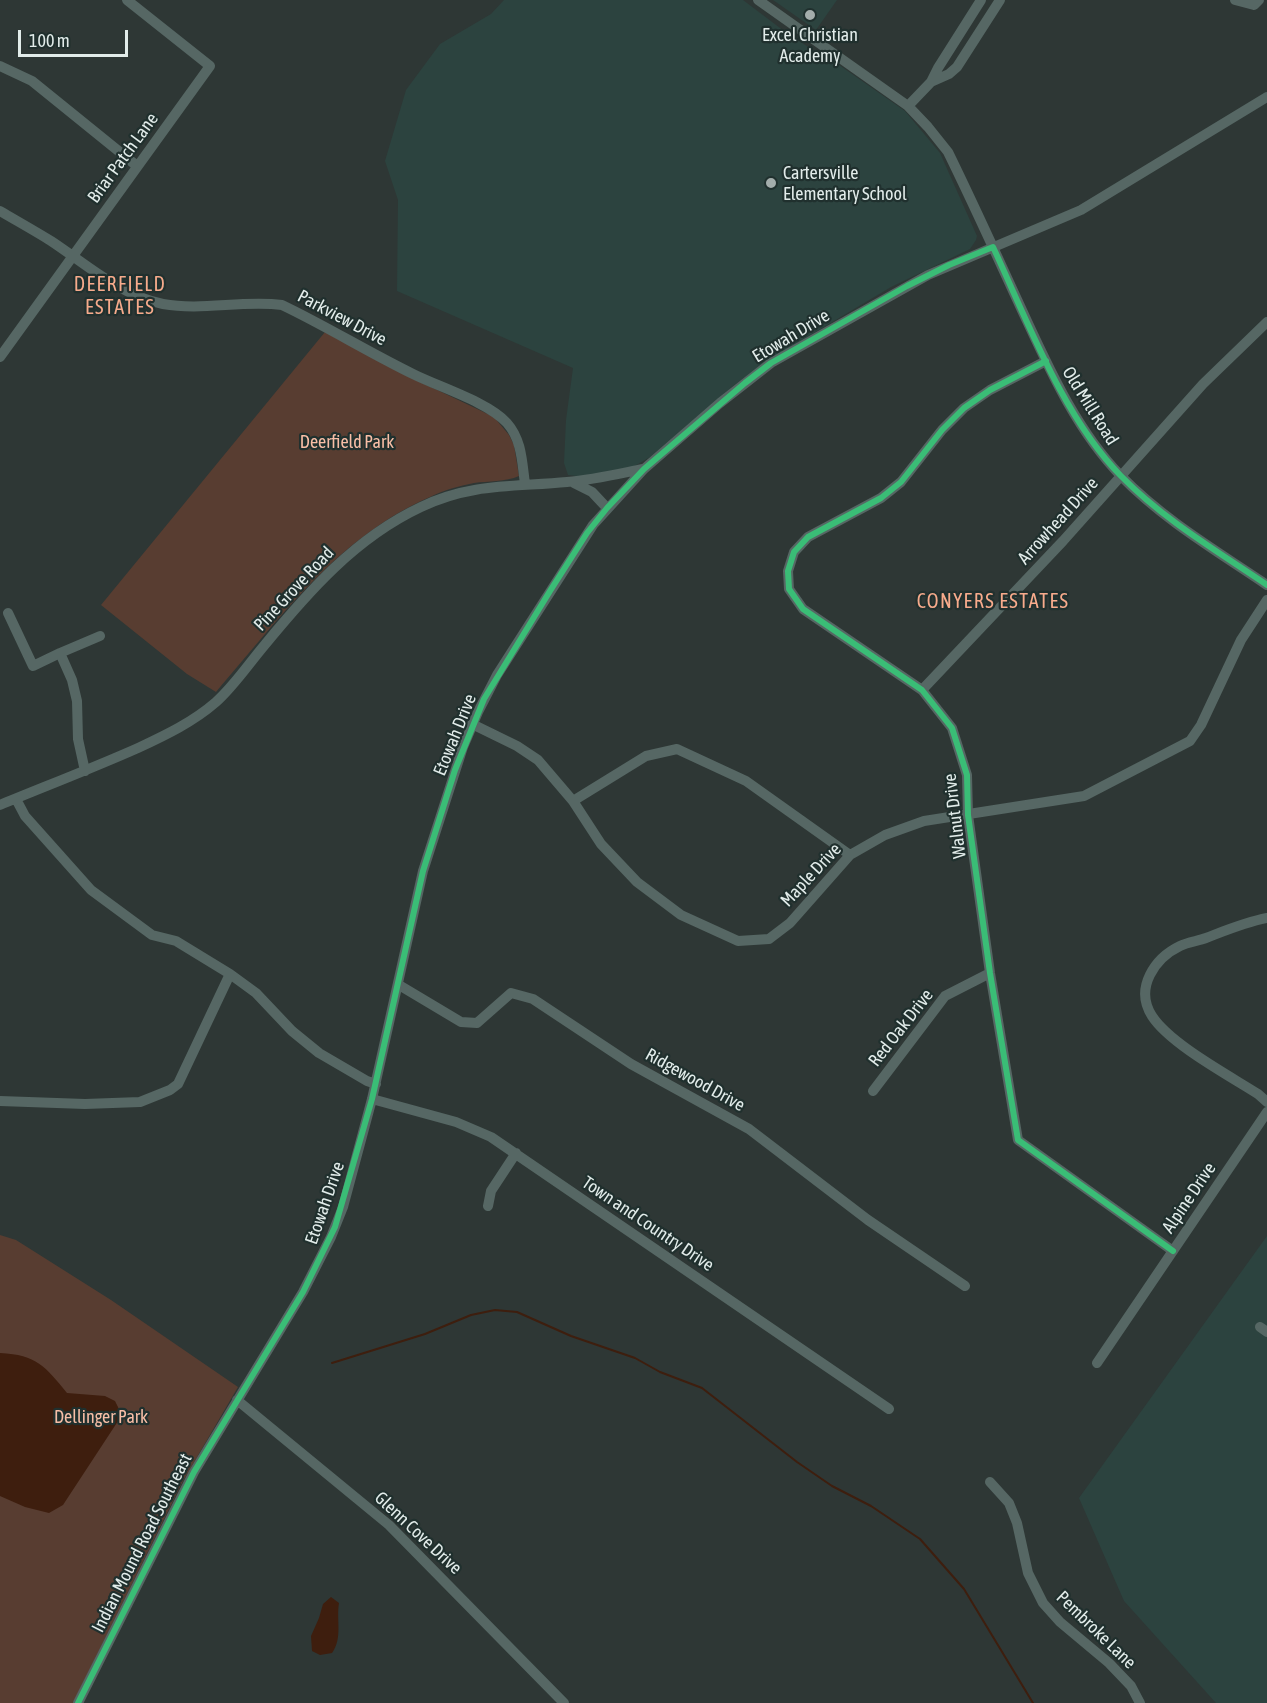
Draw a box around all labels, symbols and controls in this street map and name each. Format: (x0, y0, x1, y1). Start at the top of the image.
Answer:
marker: Excel Christian Academy (803, 8, 817, 22)
scale bar (21, 18, 130, 56)
place label: Excel Christian Academy (762, 24, 858, 66)
text: 100 m (29, 30, 70, 51)
street label: Briar Patch Lane (83, 109, 163, 207)
place label: Cartersville Elementary School (783, 162, 907, 204)
marker: Cartersville Elementary School (764, 176, 778, 190)
district label: DEERFIELD ESTATES (74, 273, 166, 320)
street label: Parkview Drive (294, 286, 390, 350)
street label: Etowah Drive (749, 305, 833, 367)
street label: Old Mill Road (1057, 363, 1123, 449)
park label: Deerfield Park (300, 431, 394, 453)
street label: Arrowhead Drive (1013, 473, 1103, 569)
street label: Pine Grove Road (250, 542, 338, 636)
district label: CONYERS ESTATES (917, 590, 1069, 614)
street label: Etowah Drive (429, 691, 481, 779)
street label: Walnut Drive (939, 772, 971, 860)
street label: Maple Drive (776, 839, 846, 911)
street label: Red Oak Drive (864, 985, 938, 1071)
street label: Ridgewood Drive (641, 1044, 749, 1116)
street label: Etowah Drive (301, 1159, 349, 1247)
street label: Alpine Drive (1158, 1159, 1220, 1237)
street label: Town and Country Drive (578, 1172, 718, 1276)
park label: Dellinger Park (54, 1406, 148, 1428)
street label: Indian Mound Road Southeast (87, 1450, 197, 1636)
street label: Glenn Cove Drive (370, 1487, 466, 1579)
street label: Pembroke Lane (1052, 1587, 1140, 1673)

